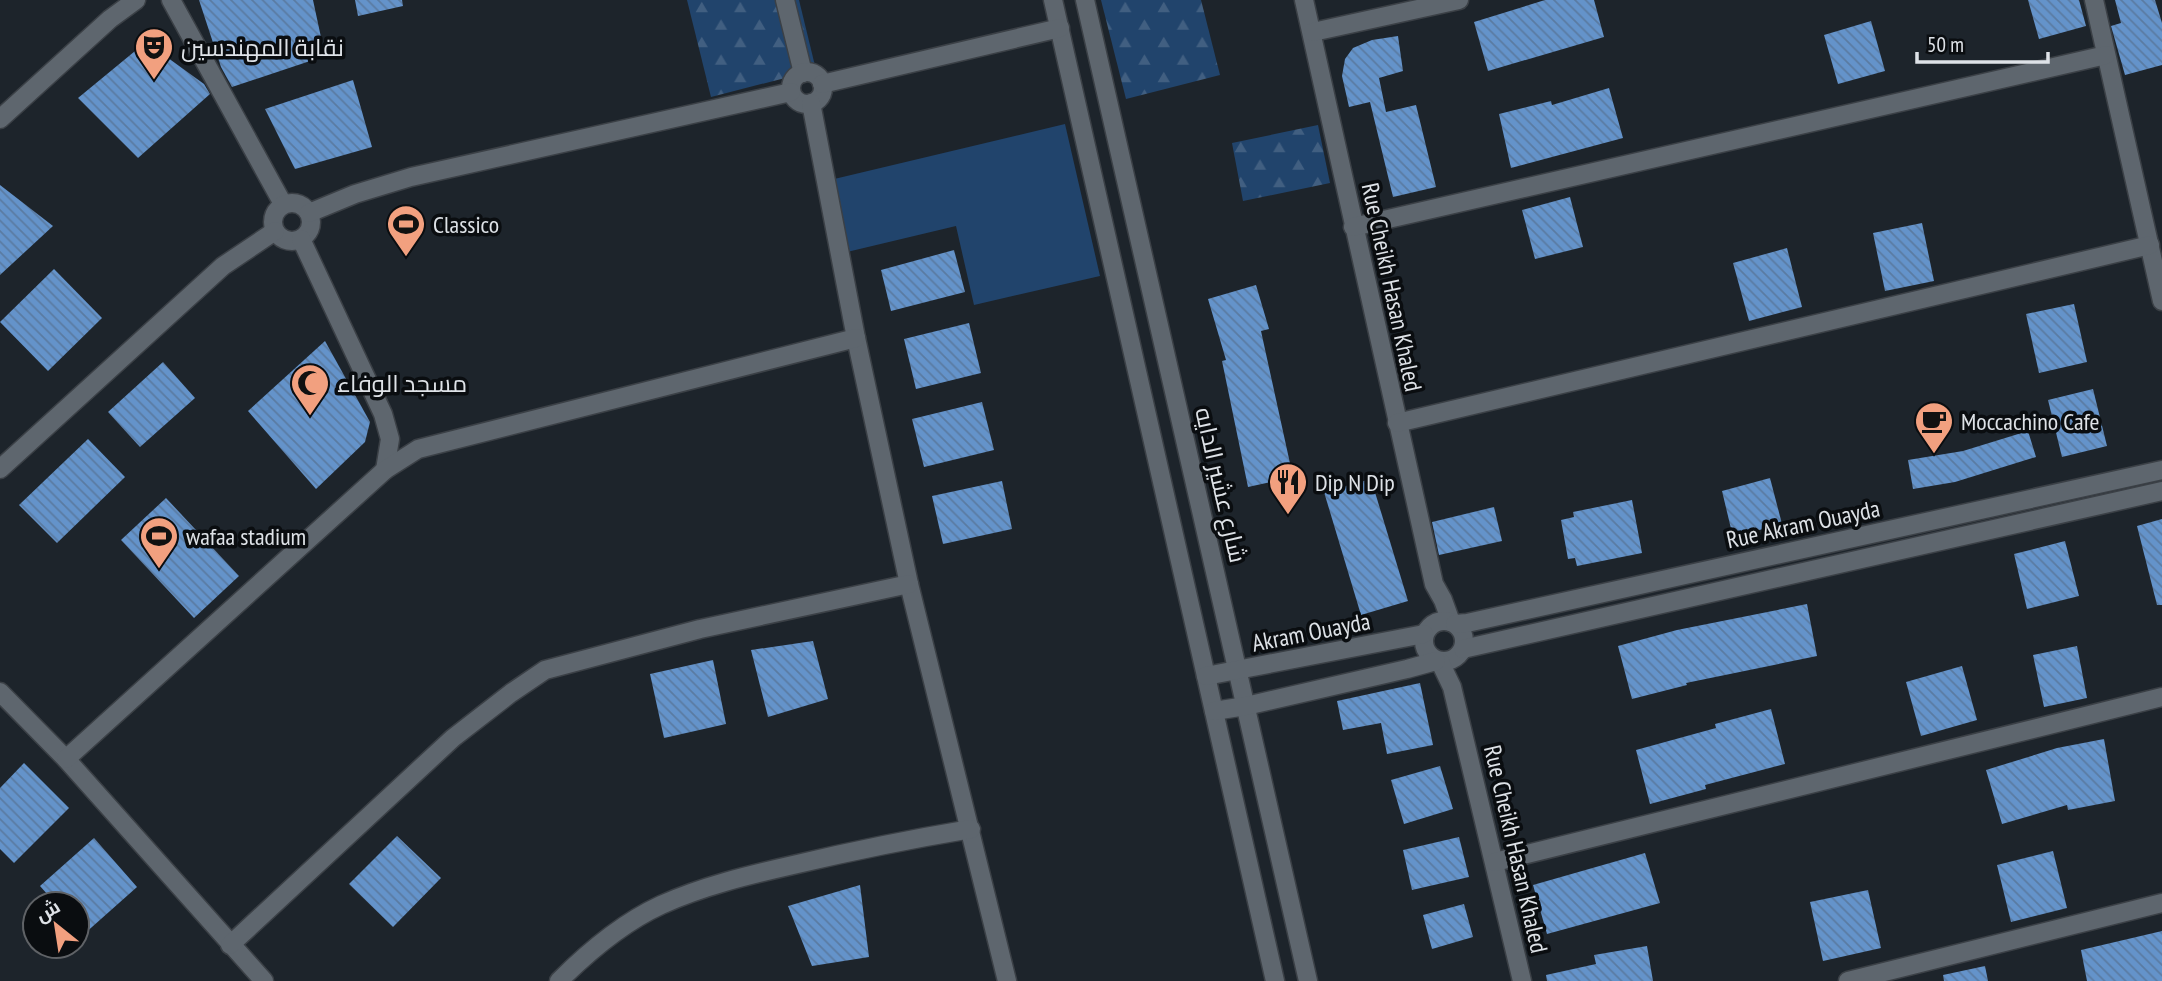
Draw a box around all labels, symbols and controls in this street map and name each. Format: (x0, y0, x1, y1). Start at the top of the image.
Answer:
scale bar (1917, 21, 2048, 65)
theatre icon: نقابة المهندسين (133, 26, 175, 81)
text: 50 m (1927, 31, 1964, 58)
place label: نقابة المهندسين (181, 32, 344, 63)
street label: Rue Cheikh Hasan Khaled (1355, 180, 1429, 394)
sports icon: Classico (385, 203, 427, 258)
place label: Classico (433, 209, 499, 240)
mosque icon: مسجد الوفاء (289, 362, 331, 417)
place label: مسجد الوفاء (337, 368, 467, 399)
cafe icon: Moccachino Cafe (1913, 400, 1955, 455)
street label: شارع عشير الدايه (1187, 404, 1254, 566)
place label: Moccachino Cafe (1961, 406, 2099, 437)
restaurant icon: Dip N Dip (1267, 461, 1309, 516)
place label: Dip N Dip (1315, 467, 1395, 498)
street label: Rue Akram Ouayda (1723, 493, 1883, 555)
sports icon: wafaa stadium (138, 515, 180, 570)
place label: wafaa stadium (186, 521, 306, 552)
street label: Akram Ouayda (1249, 605, 1373, 659)
street label: Rue Cheikh Hasan Khaled (1477, 742, 1555, 956)
north arrow (21, 890, 91, 960)
text: ش (31, 894, 64, 927)

